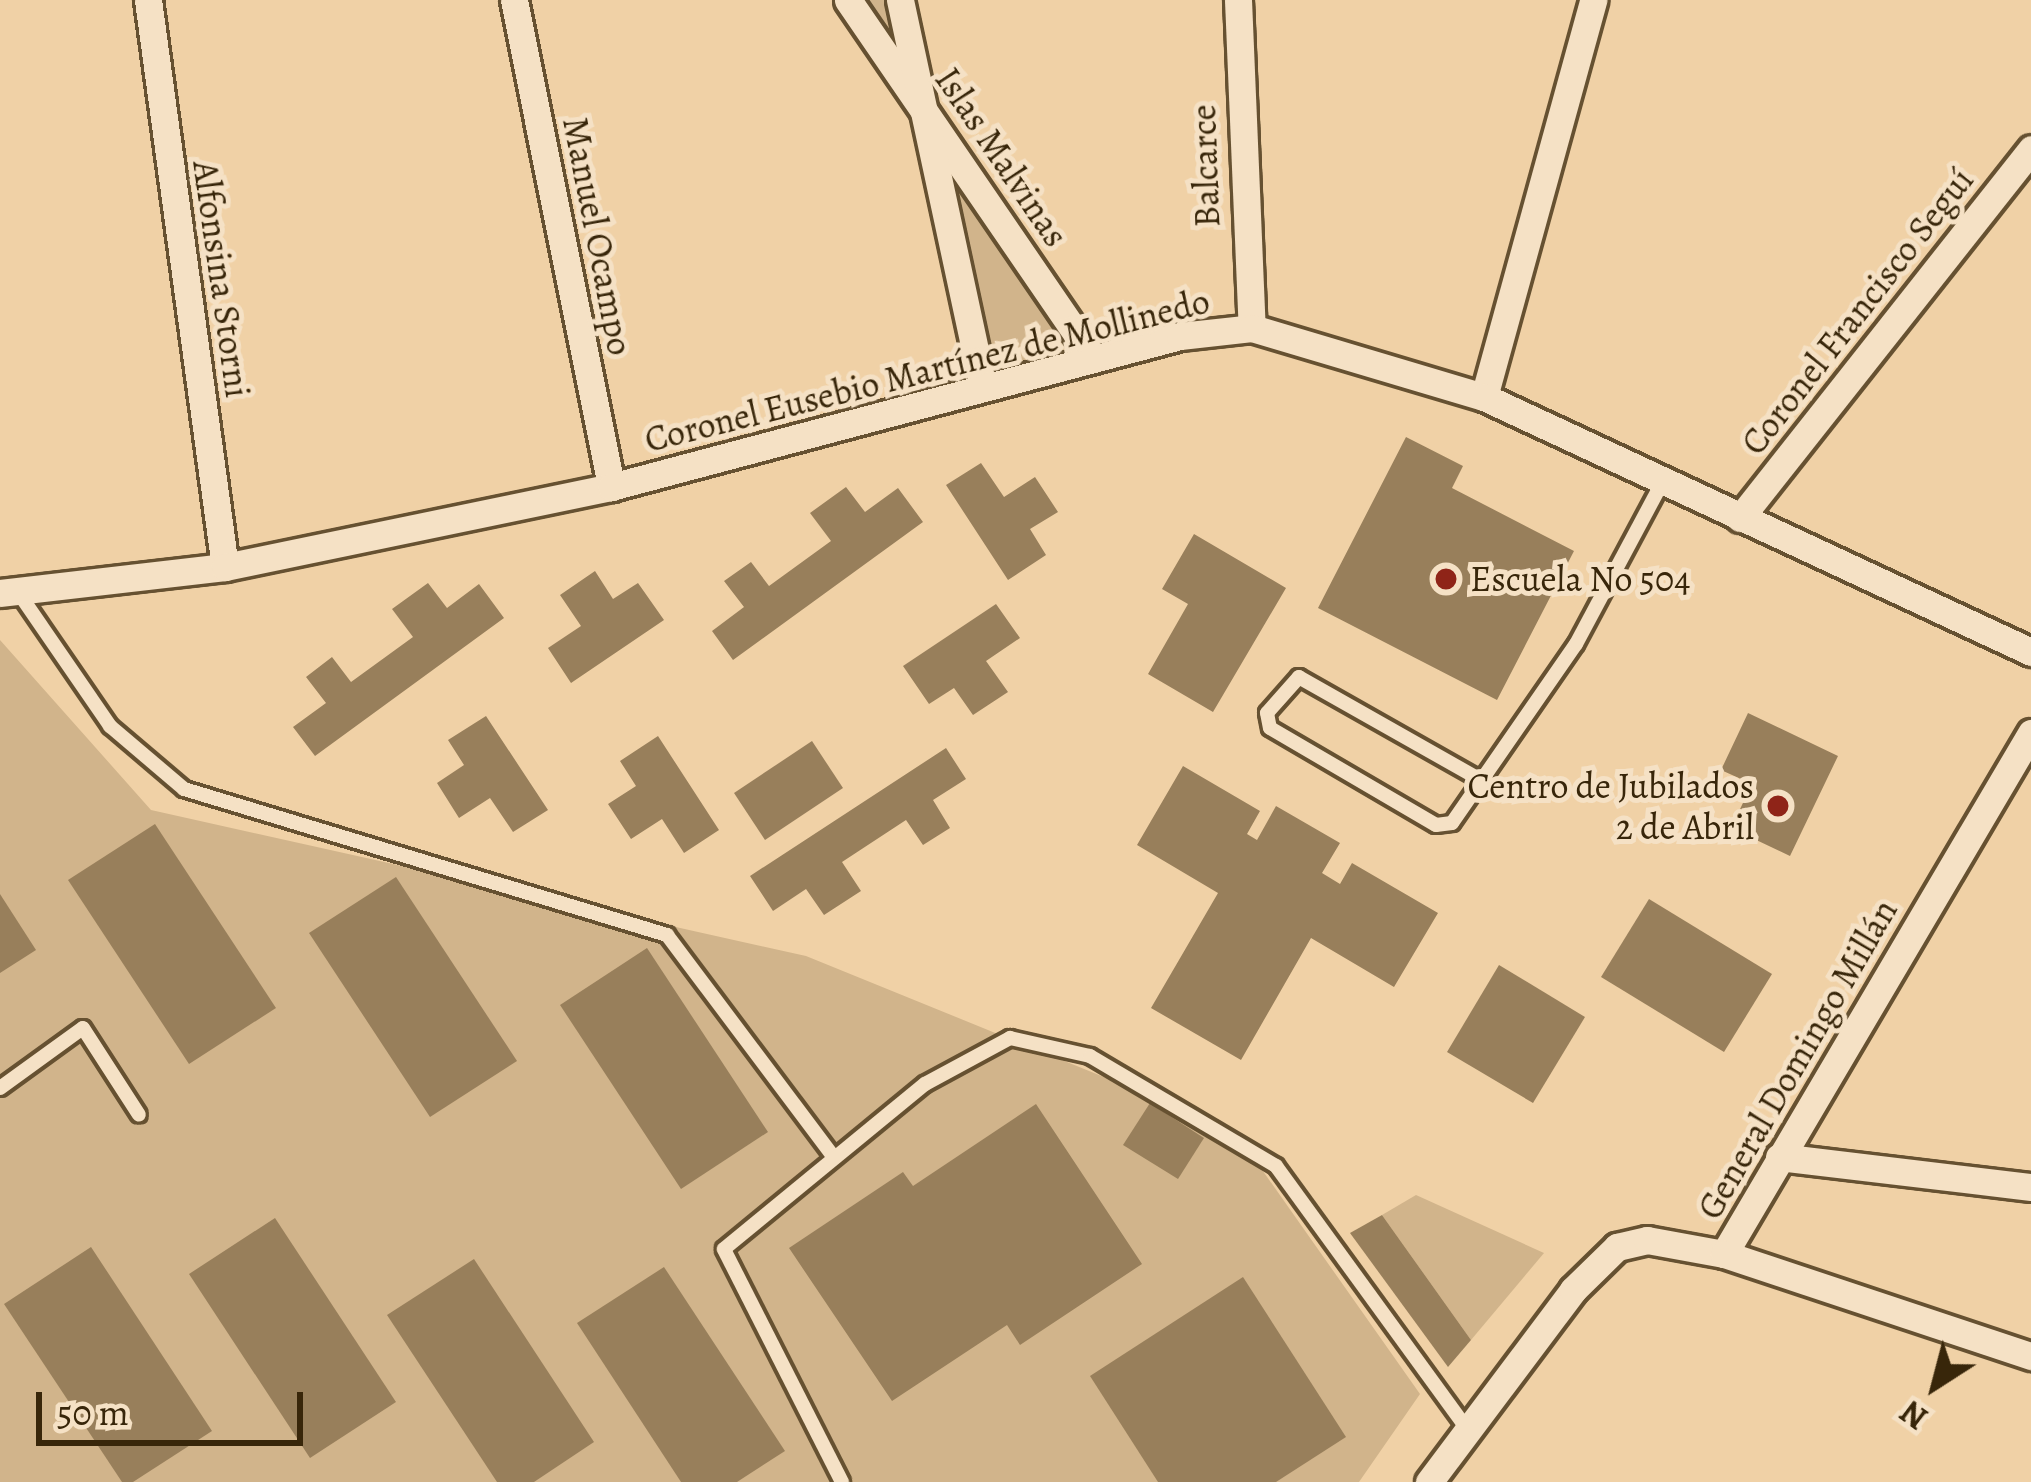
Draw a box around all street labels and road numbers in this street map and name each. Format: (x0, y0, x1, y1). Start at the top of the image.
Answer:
street label: Islas Malvinas (926, 59, 1078, 255)
street label: Balcarce (1181, 104, 1229, 228)
street label: Manuel Ocampo (554, 113, 642, 359)
street label: Alfonsina Storni (184, 158, 260, 400)
street label: Coronel Francisco Seguí (1732, 159, 1982, 463)
street label: Coronel Eusebio Martínez de Mollinedo (640, 279, 1214, 461)
street label: General Domingo Millán (1688, 891, 1906, 1227)

